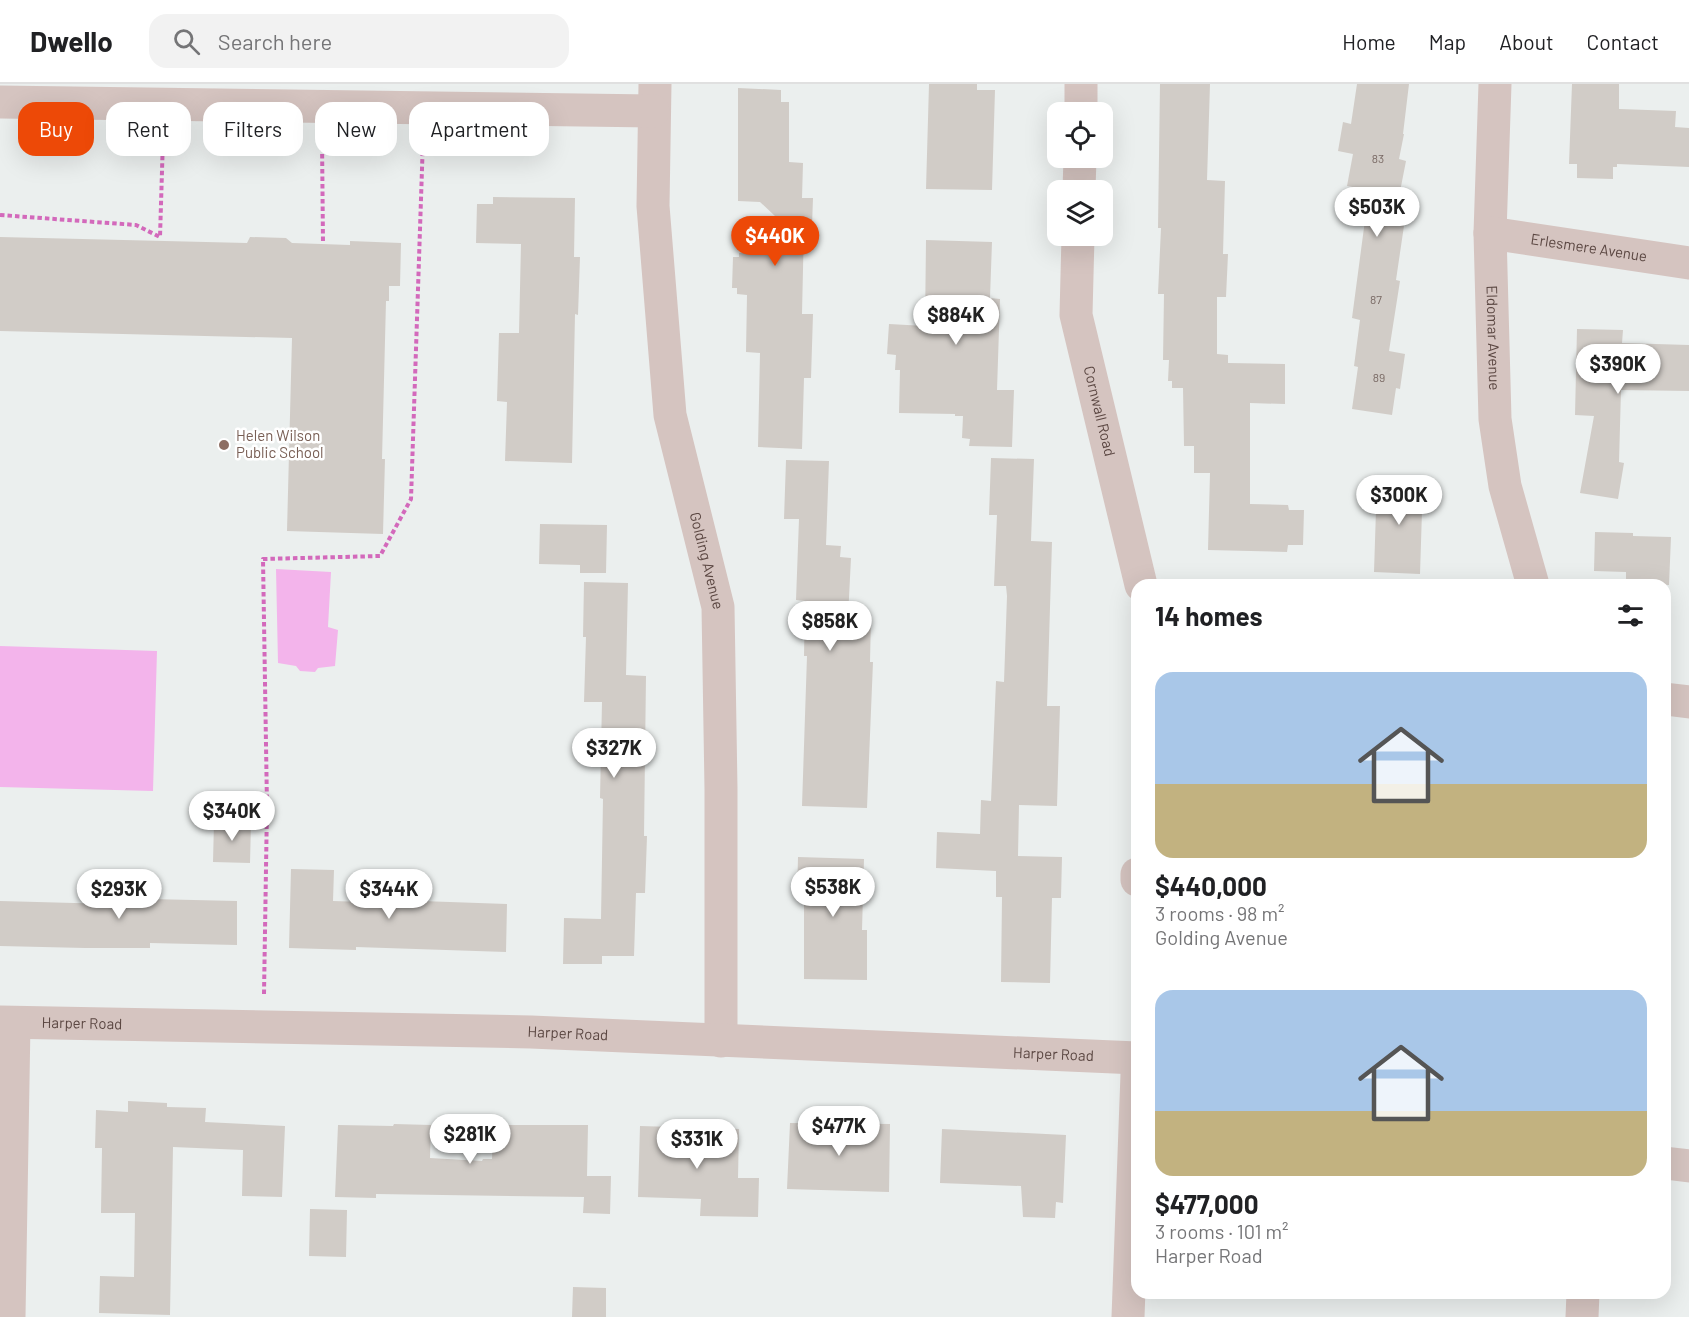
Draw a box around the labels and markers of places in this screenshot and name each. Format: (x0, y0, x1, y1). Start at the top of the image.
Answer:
pin: $503K (1335, 187, 1419, 238)
pin: $440K (733, 216, 817, 267)
pin: $884K (914, 295, 998, 346)
pin: $390K (1576, 344, 1660, 395)
place label: Helen Wilson Public School (236, 426, 324, 461)
marker: Helen Wilson Public School (217, 438, 231, 452)
pin: $300K (1357, 475, 1441, 526)
pin: $858K (788, 601, 872, 652)
pin: $327K (572, 728, 656, 779)
pin: $340K (190, 791, 274, 842)
pin: $538K (791, 867, 875, 918)
pin: $293K (77, 869, 161, 920)
pin: $344K (347, 869, 431, 920)
pin: $477K (797, 1106, 881, 1157)
pin: $281K (428, 1114, 512, 1165)
pin: $331K (655, 1119, 739, 1170)

